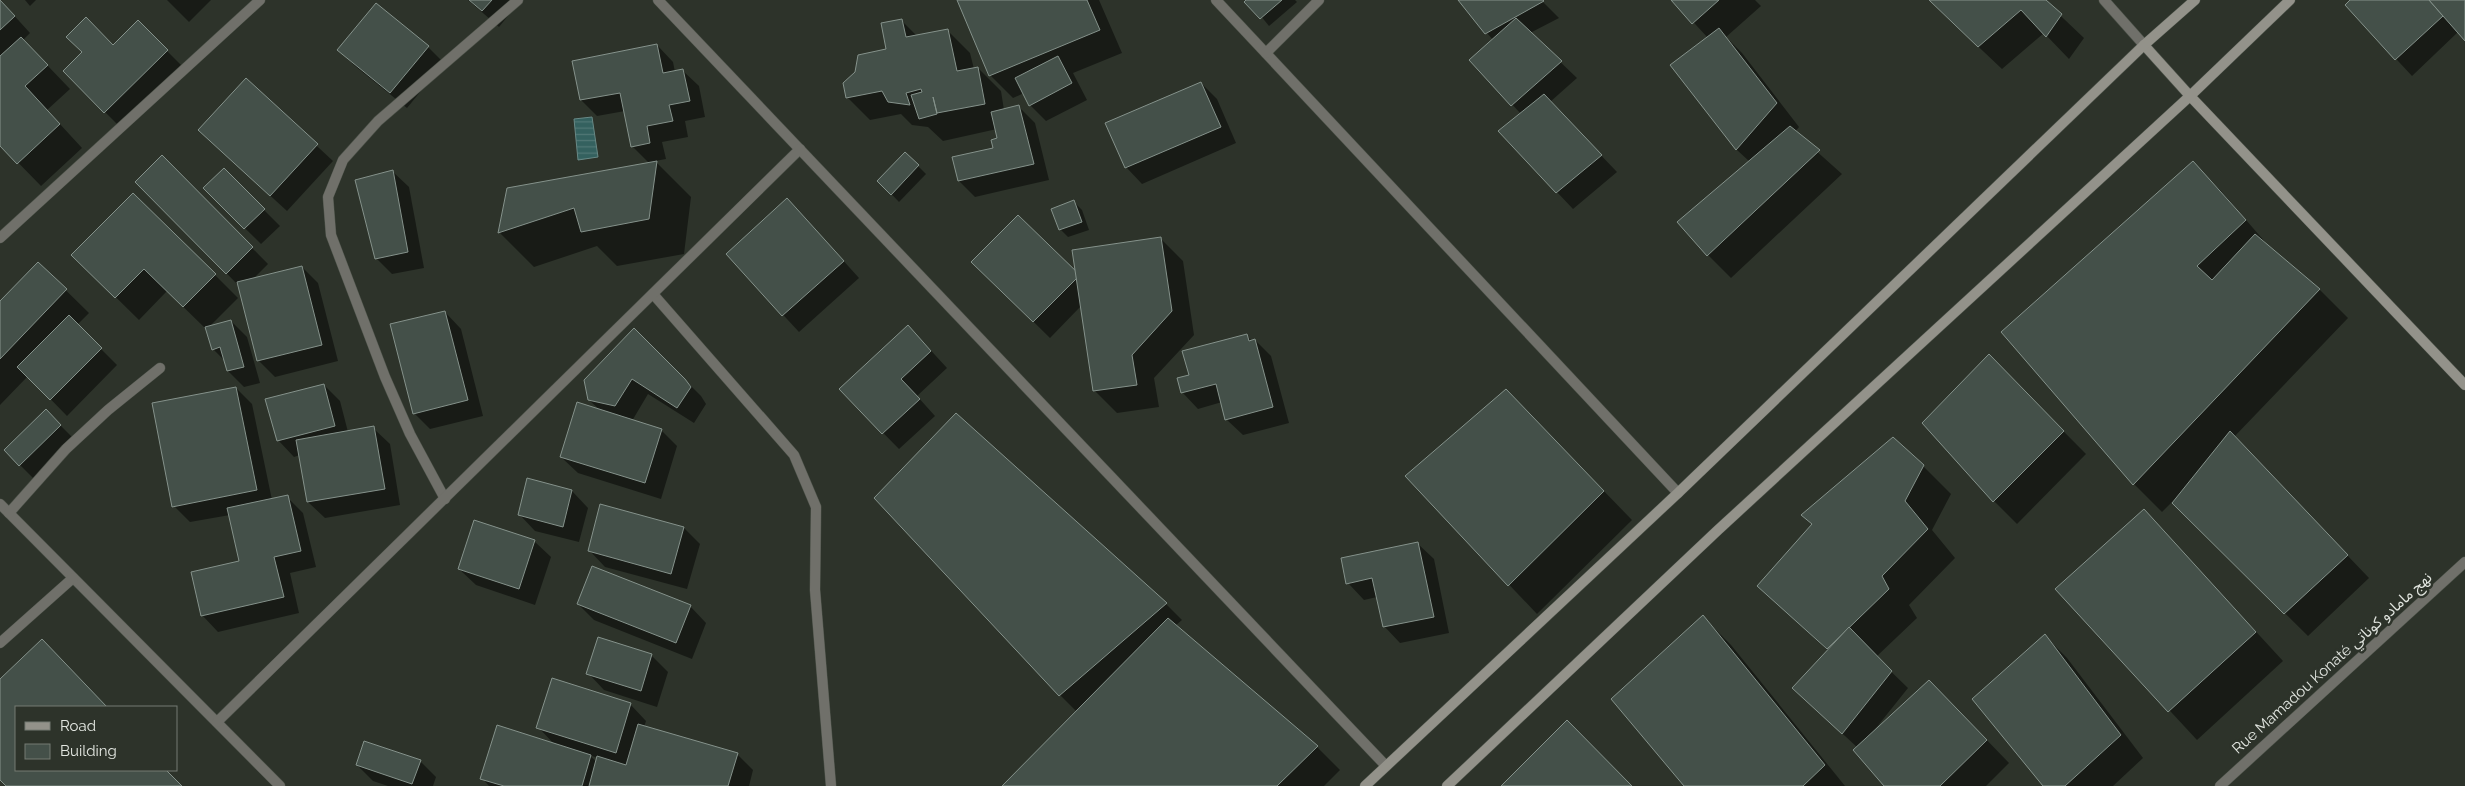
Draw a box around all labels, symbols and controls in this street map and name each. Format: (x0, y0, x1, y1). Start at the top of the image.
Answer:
street label: Rue Mamadou Konaté نهج مامادو كوناتي (2228, 568, 2438, 760)
legend (15, 706, 178, 771)
text: Road (60, 717, 96, 735)
text: Building (60, 742, 117, 760)

